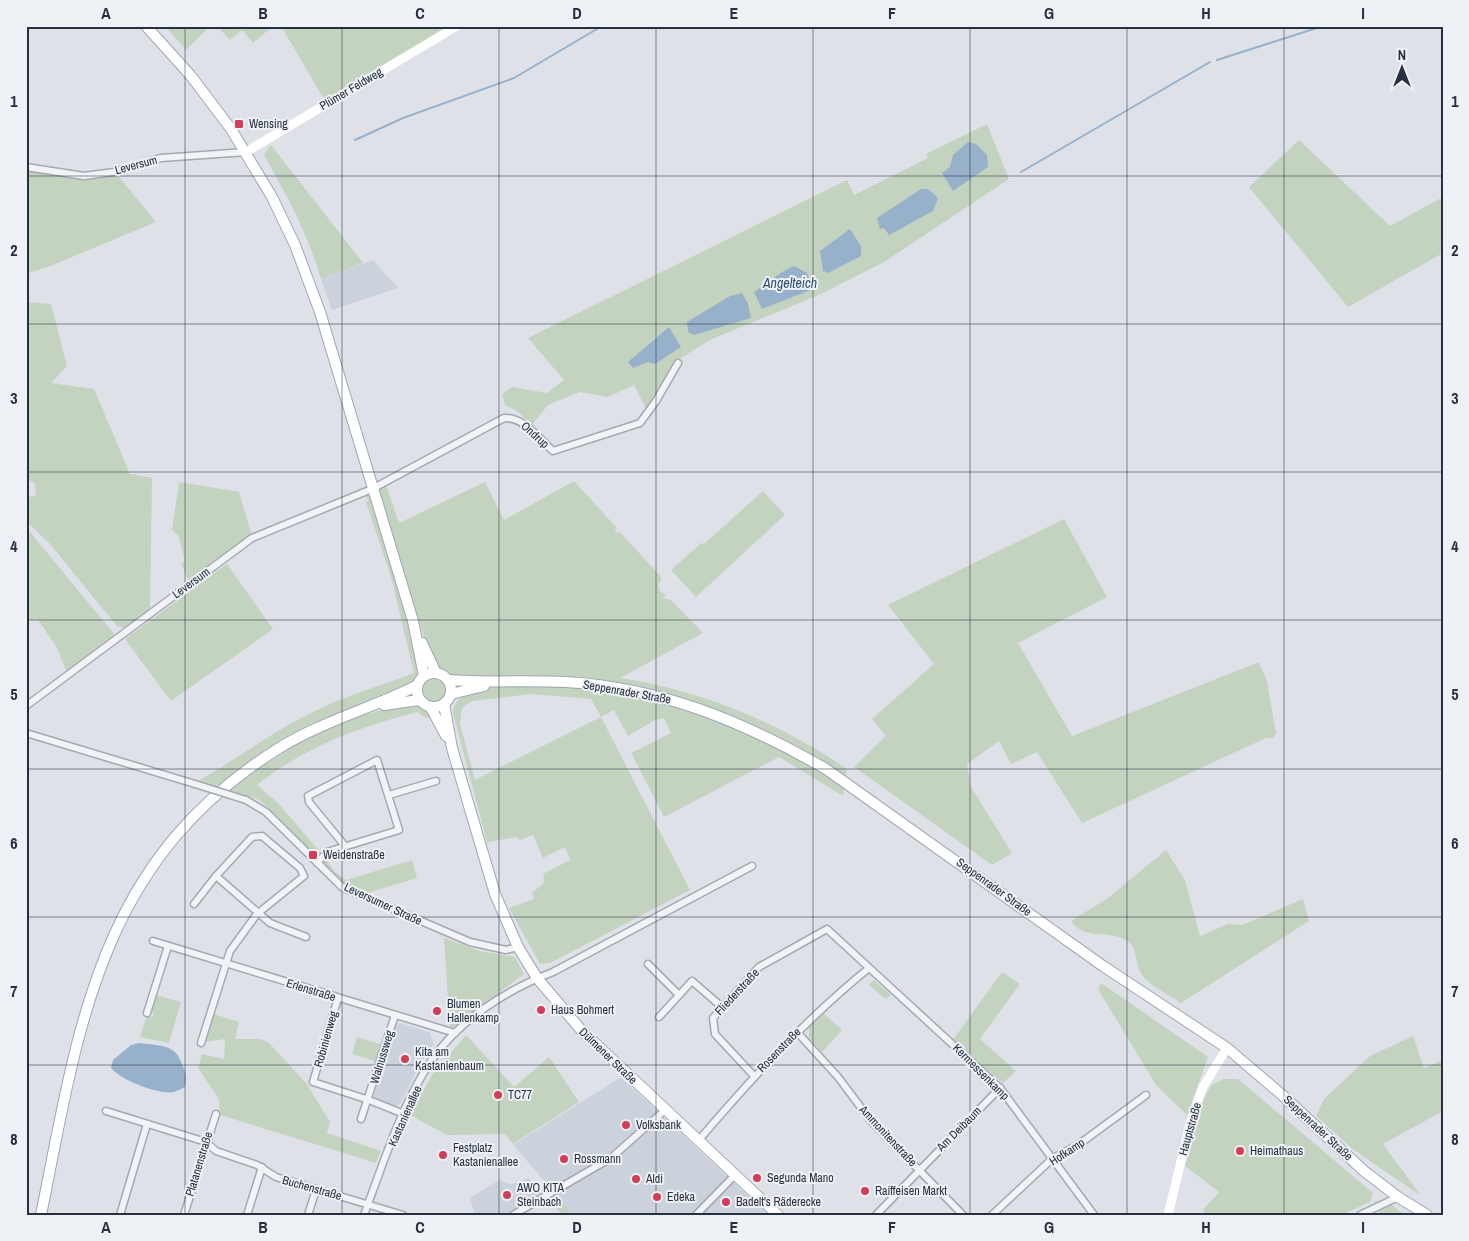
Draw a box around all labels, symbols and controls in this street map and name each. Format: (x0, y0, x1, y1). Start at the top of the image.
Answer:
text: A (101, 2, 111, 24)
text: B (258, 2, 268, 24)
text: C (415, 2, 425, 24)
text: D (572, 2, 582, 24)
text: E (730, 2, 739, 24)
text: F (888, 2, 896, 24)
text: G (1044, 2, 1054, 24)
text: H (1201, 2, 1211, 24)
text: I (1361, 2, 1365, 24)
north arrow (1376, 42, 1426, 92)
text: N (1398, 46, 1406, 64)
street label: Plümer Feldweg (317, 64, 386, 114)
text: 1 (10, 90, 18, 112)
text: 1 (1451, 90, 1459, 112)
place label: Wensing (249, 116, 288, 132)
marker: Wensing (233, 118, 245, 130)
street label: Leversum (113, 152, 159, 178)
text: 2 (10, 239, 18, 261)
text: 2 (1451, 239, 1459, 261)
water label: Angelteich (762, 274, 817, 292)
text: 3 (10, 387, 18, 409)
text: 3 (1451, 387, 1459, 409)
street label: Ondrup (517, 418, 553, 452)
text: 4 (10, 535, 18, 557)
text: 4 (1451, 535, 1459, 557)
street label: Leversum (169, 564, 213, 602)
street label: Seppenrader Straße (582, 676, 672, 708)
text: 5 (10, 683, 18, 705)
text: 5 (1451, 683, 1459, 705)
text: 6 (10, 832, 18, 854)
text: 6 (1451, 832, 1459, 854)
place label: Weidenstraße (323, 847, 385, 863)
marker: Weidenstraße (307, 849, 319, 861)
street label: Seppenrader Straße (953, 854, 1035, 920)
street label: Leversumer Straße (341, 879, 425, 929)
street label: Fliederstraße (711, 965, 763, 1019)
street label: Erlenstraße (284, 975, 338, 1005)
text: 7 (10, 980, 18, 1002)
text: 7 (1451, 980, 1459, 1002)
place label: Blumen Hallenkamp (447, 996, 499, 1026)
place label: Haus Bohmert (551, 1002, 614, 1018)
marker: Haus Bohmert (535, 1004, 547, 1016)
marker: Blumen Hallenkamp (431, 1005, 443, 1017)
street label: Robinienweg (310, 1008, 342, 1069)
street label: Dülmener Straße (575, 1024, 641, 1088)
street label: Rosenstraße (754, 1024, 804, 1076)
street label: Walnussweg (366, 1028, 398, 1086)
street label: Kermessenkamp (949, 1040, 1013, 1104)
place label: Kita am Kastanienbaum (415, 1044, 484, 1074)
marker: Kita am Kastanienbaum (399, 1053, 411, 1065)
street label: Kastanienallee (384, 1083, 426, 1149)
place label: TC77 (508, 1087, 533, 1103)
marker: TC77 (492, 1089, 504, 1101)
street label: Seppenrader Straße (1280, 1092, 1356, 1164)
street label: Ammonitenstraße (855, 1101, 921, 1170)
street label: Hauptstraße (1175, 1101, 1205, 1157)
street label: Am Deibaum (932, 1103, 985, 1156)
place label: Volksbank (636, 1117, 681, 1133)
marker: Volksbank (620, 1119, 632, 1131)
text: 8 (10, 1128, 18, 1150)
text: 8 (1451, 1128, 1459, 1150)
street label: Platanenstraße (182, 1130, 216, 1198)
street label: Hofkamp (1046, 1135, 1088, 1169)
place label: Festplatz Kastanienallee (453, 1140, 518, 1170)
place label: Heimathaus (1250, 1143, 1303, 1159)
marker: Heimathaus (1234, 1145, 1246, 1157)
marker: Festplatz Kastanienallee (437, 1149, 449, 1161)
place label: Rossmann (574, 1151, 621, 1167)
marker: Rossmann (558, 1153, 570, 1165)
place label: Segunda Mano (767, 1170, 834, 1186)
place label: Aldi (645, 1171, 663, 1187)
street label: Buchenstraße (280, 1172, 344, 1204)
marker: Segunda Mano (751, 1172, 763, 1184)
marker: Aldi (630, 1173, 642, 1185)
place label: AWO KITA Steinbach (516, 1180, 564, 1210)
place label: Raiffeisen Markt (875, 1183, 947, 1199)
marker: Raiffeisen Markt (859, 1185, 871, 1197)
marker: AWO KITA Steinbach (501, 1189, 513, 1201)
place label: Edeka (667, 1189, 695, 1205)
marker: Edeka (651, 1191, 663, 1203)
place label: Badelt's Räderecke (736, 1194, 821, 1210)
marker: Badelt's Räderecke (720, 1196, 732, 1208)
text: A (101, 1216, 111, 1238)
text: B (258, 1216, 268, 1238)
text: C (415, 1216, 425, 1238)
text: D (572, 1216, 582, 1238)
text: E (730, 1216, 739, 1238)
text: F (888, 1216, 896, 1238)
text: G (1044, 1216, 1054, 1238)
text: H (1201, 1216, 1211, 1238)
text: I (1361, 1216, 1365, 1238)

